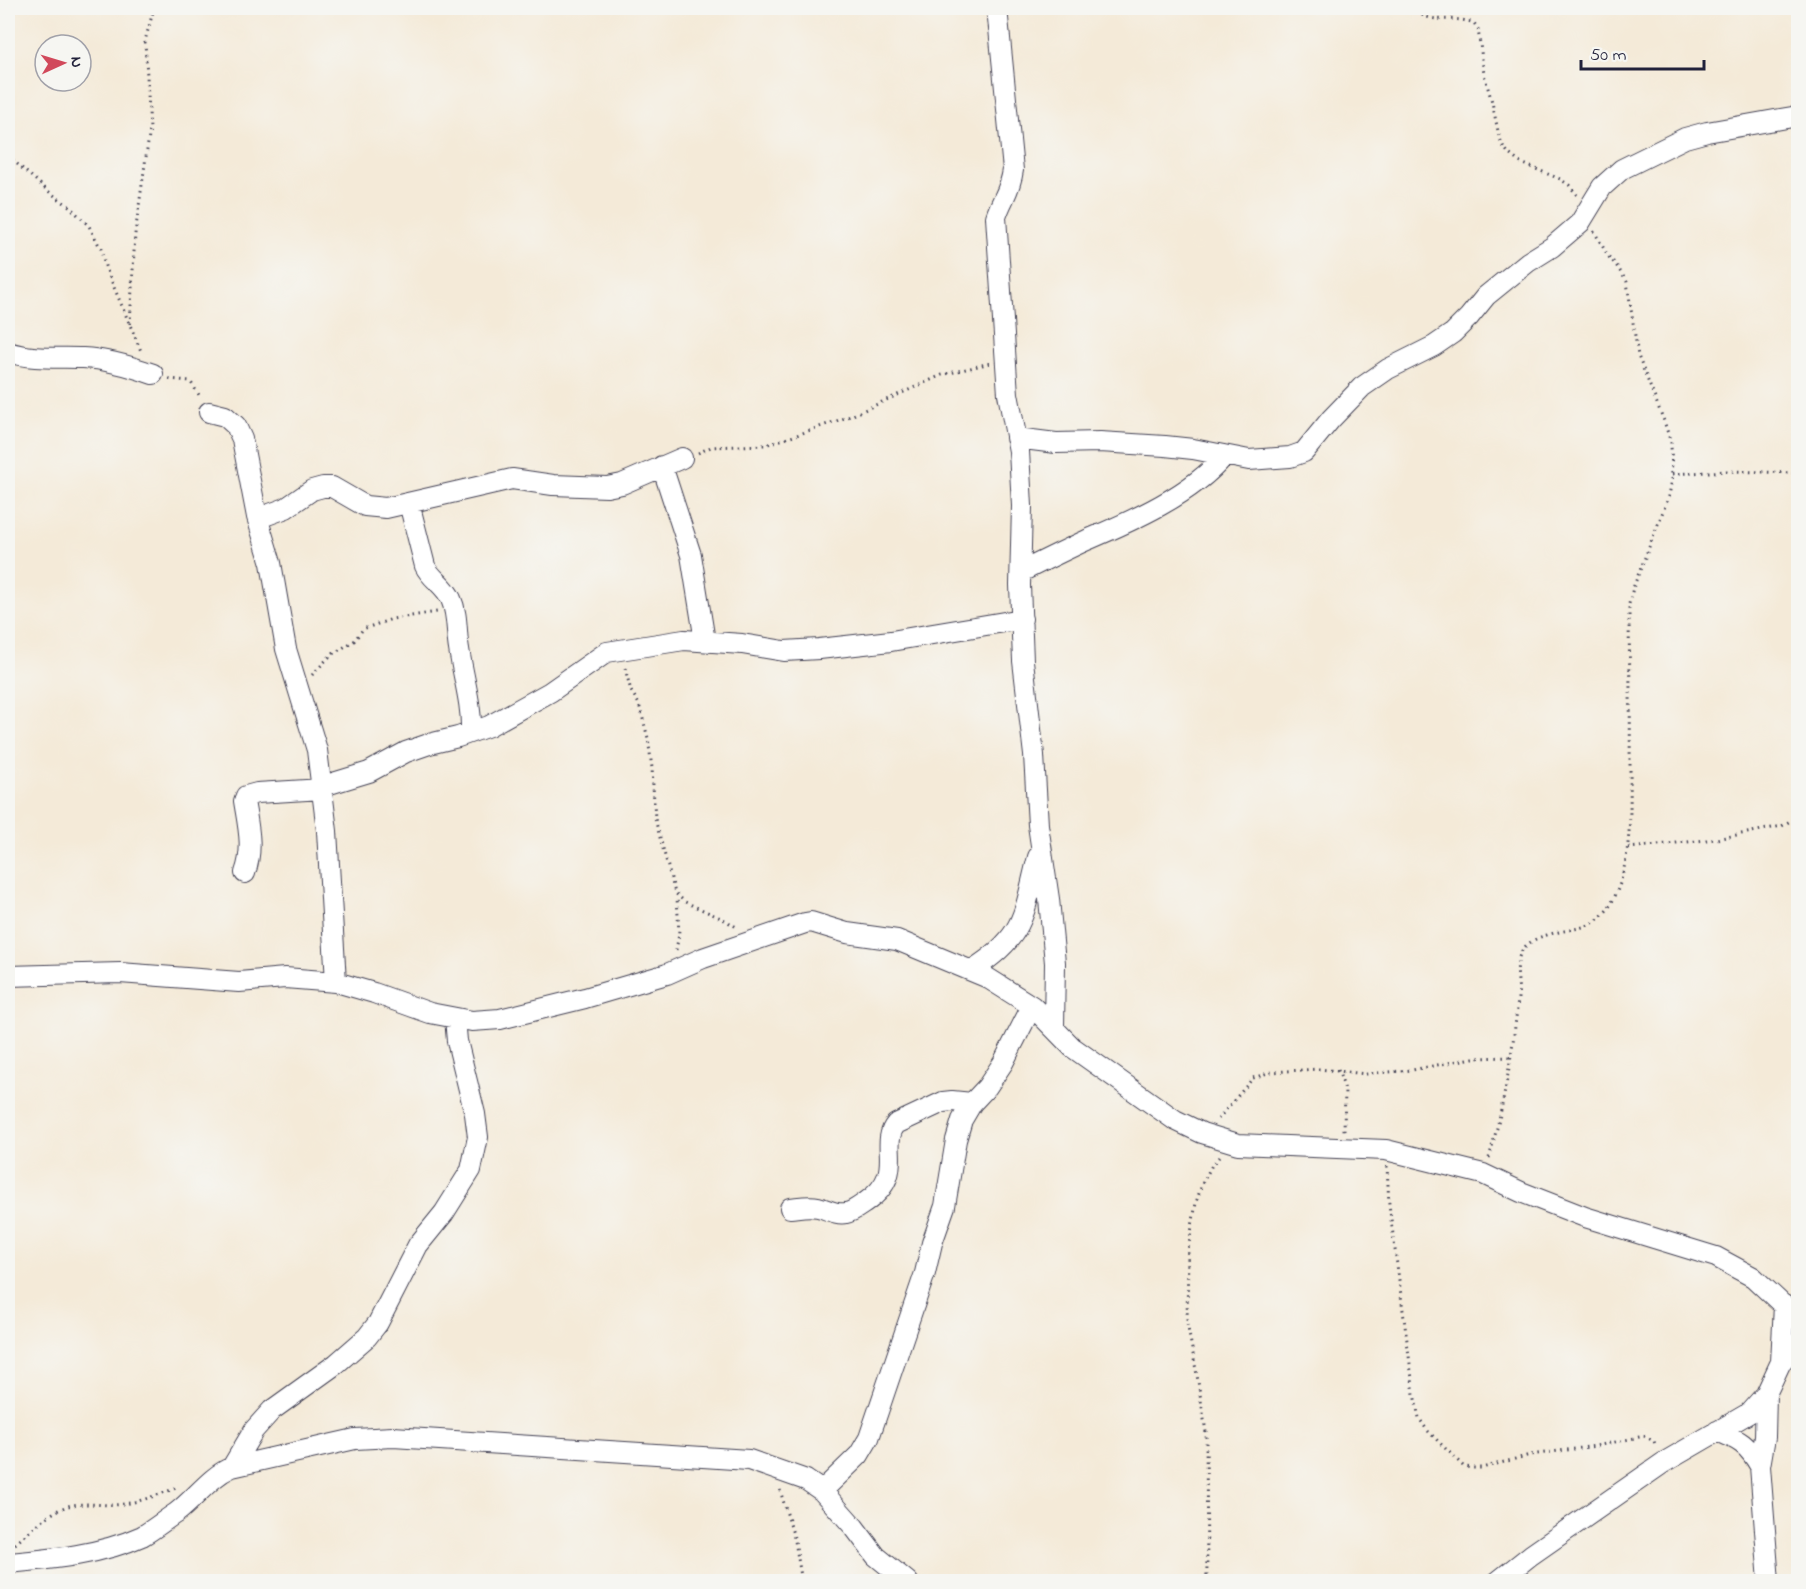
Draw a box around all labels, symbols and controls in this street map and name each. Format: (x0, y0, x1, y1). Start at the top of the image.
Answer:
north arrow (33, 33, 93, 93)
scale bar (1581, 33, 1704, 71)
text: 50 m (1590, 43, 1627, 69)
text: N (64, 56, 88, 69)

